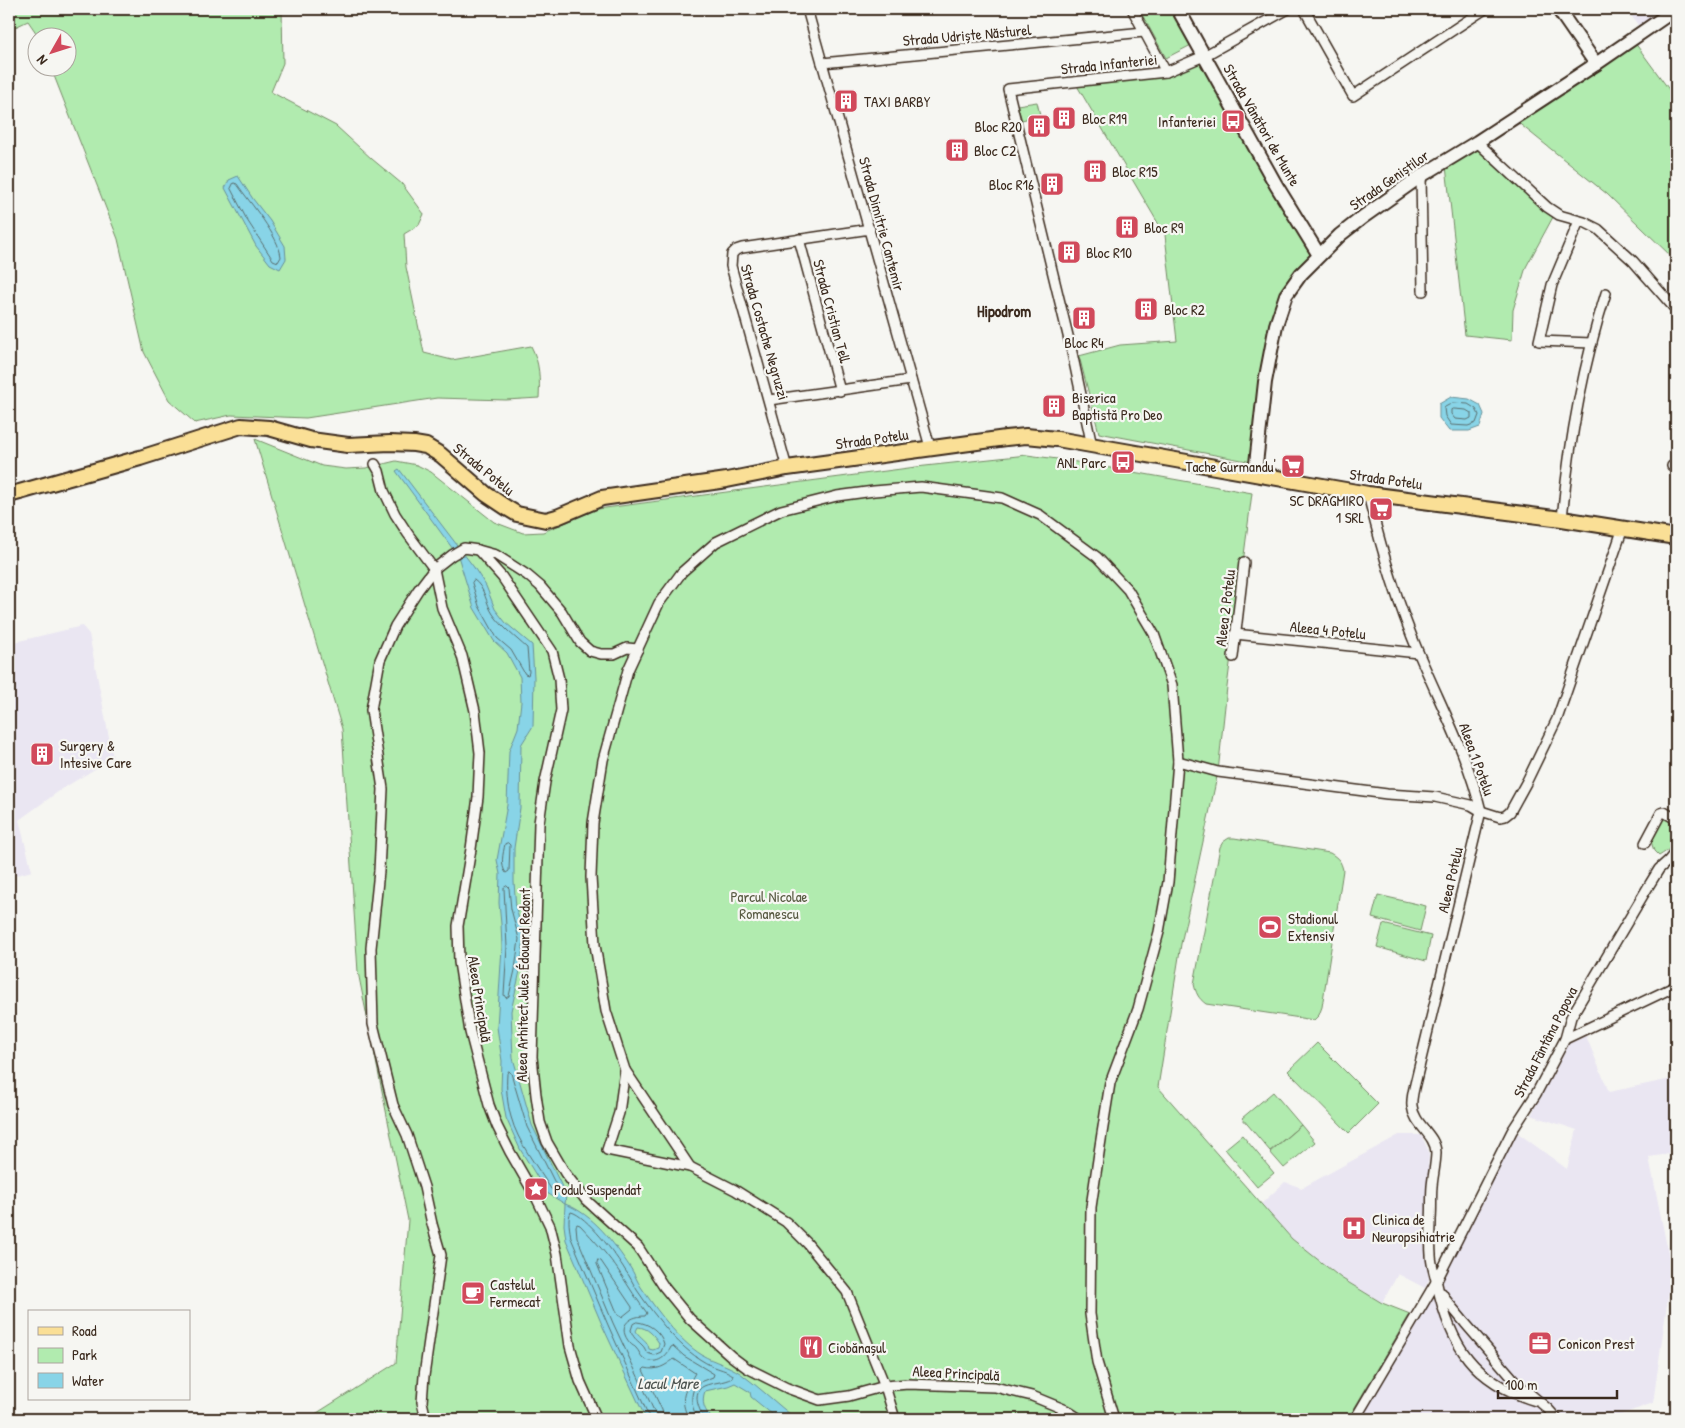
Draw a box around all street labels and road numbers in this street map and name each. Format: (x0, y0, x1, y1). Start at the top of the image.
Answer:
street label: Strada Udriște Năsturel (902, 19, 1032, 51)
street label: Strada Infanteriei (1060, 48, 1158, 80)
street label: Strada Vânători de Munte (1218, 60, 1306, 190)
street label: Strada Geniștilor (1345, 145, 1433, 215)
street label: Strada Dimitrie Cantemir (854, 155, 910, 294)
street label: Strada Cristian Tell (808, 257, 856, 365)
street label: Strada Costache Negruzzi (736, 262, 794, 402)
street label: Strada Potelu (834, 424, 910, 454)
street label: Strada Potelu (449, 438, 519, 500)
street label: Strada Potelu (1348, 464, 1424, 494)
street label: Aleea 2 Potelu (1210, 568, 1240, 648)
street label: Aleea 4 Potelu (1289, 616, 1367, 644)
street label: Aleea 1 Potelu (1454, 720, 1500, 798)
street label: Aleea Potelu (1432, 845, 1468, 915)
street label: Aleea Arhitect Jules Édouard Redont (511, 887, 535, 1082)
street label: Aleea Principală (463, 954, 497, 1044)
street label: Strada Fântâna Popova (1508, 983, 1582, 1101)
street label: Aleea Principală (912, 1360, 1000, 1386)

